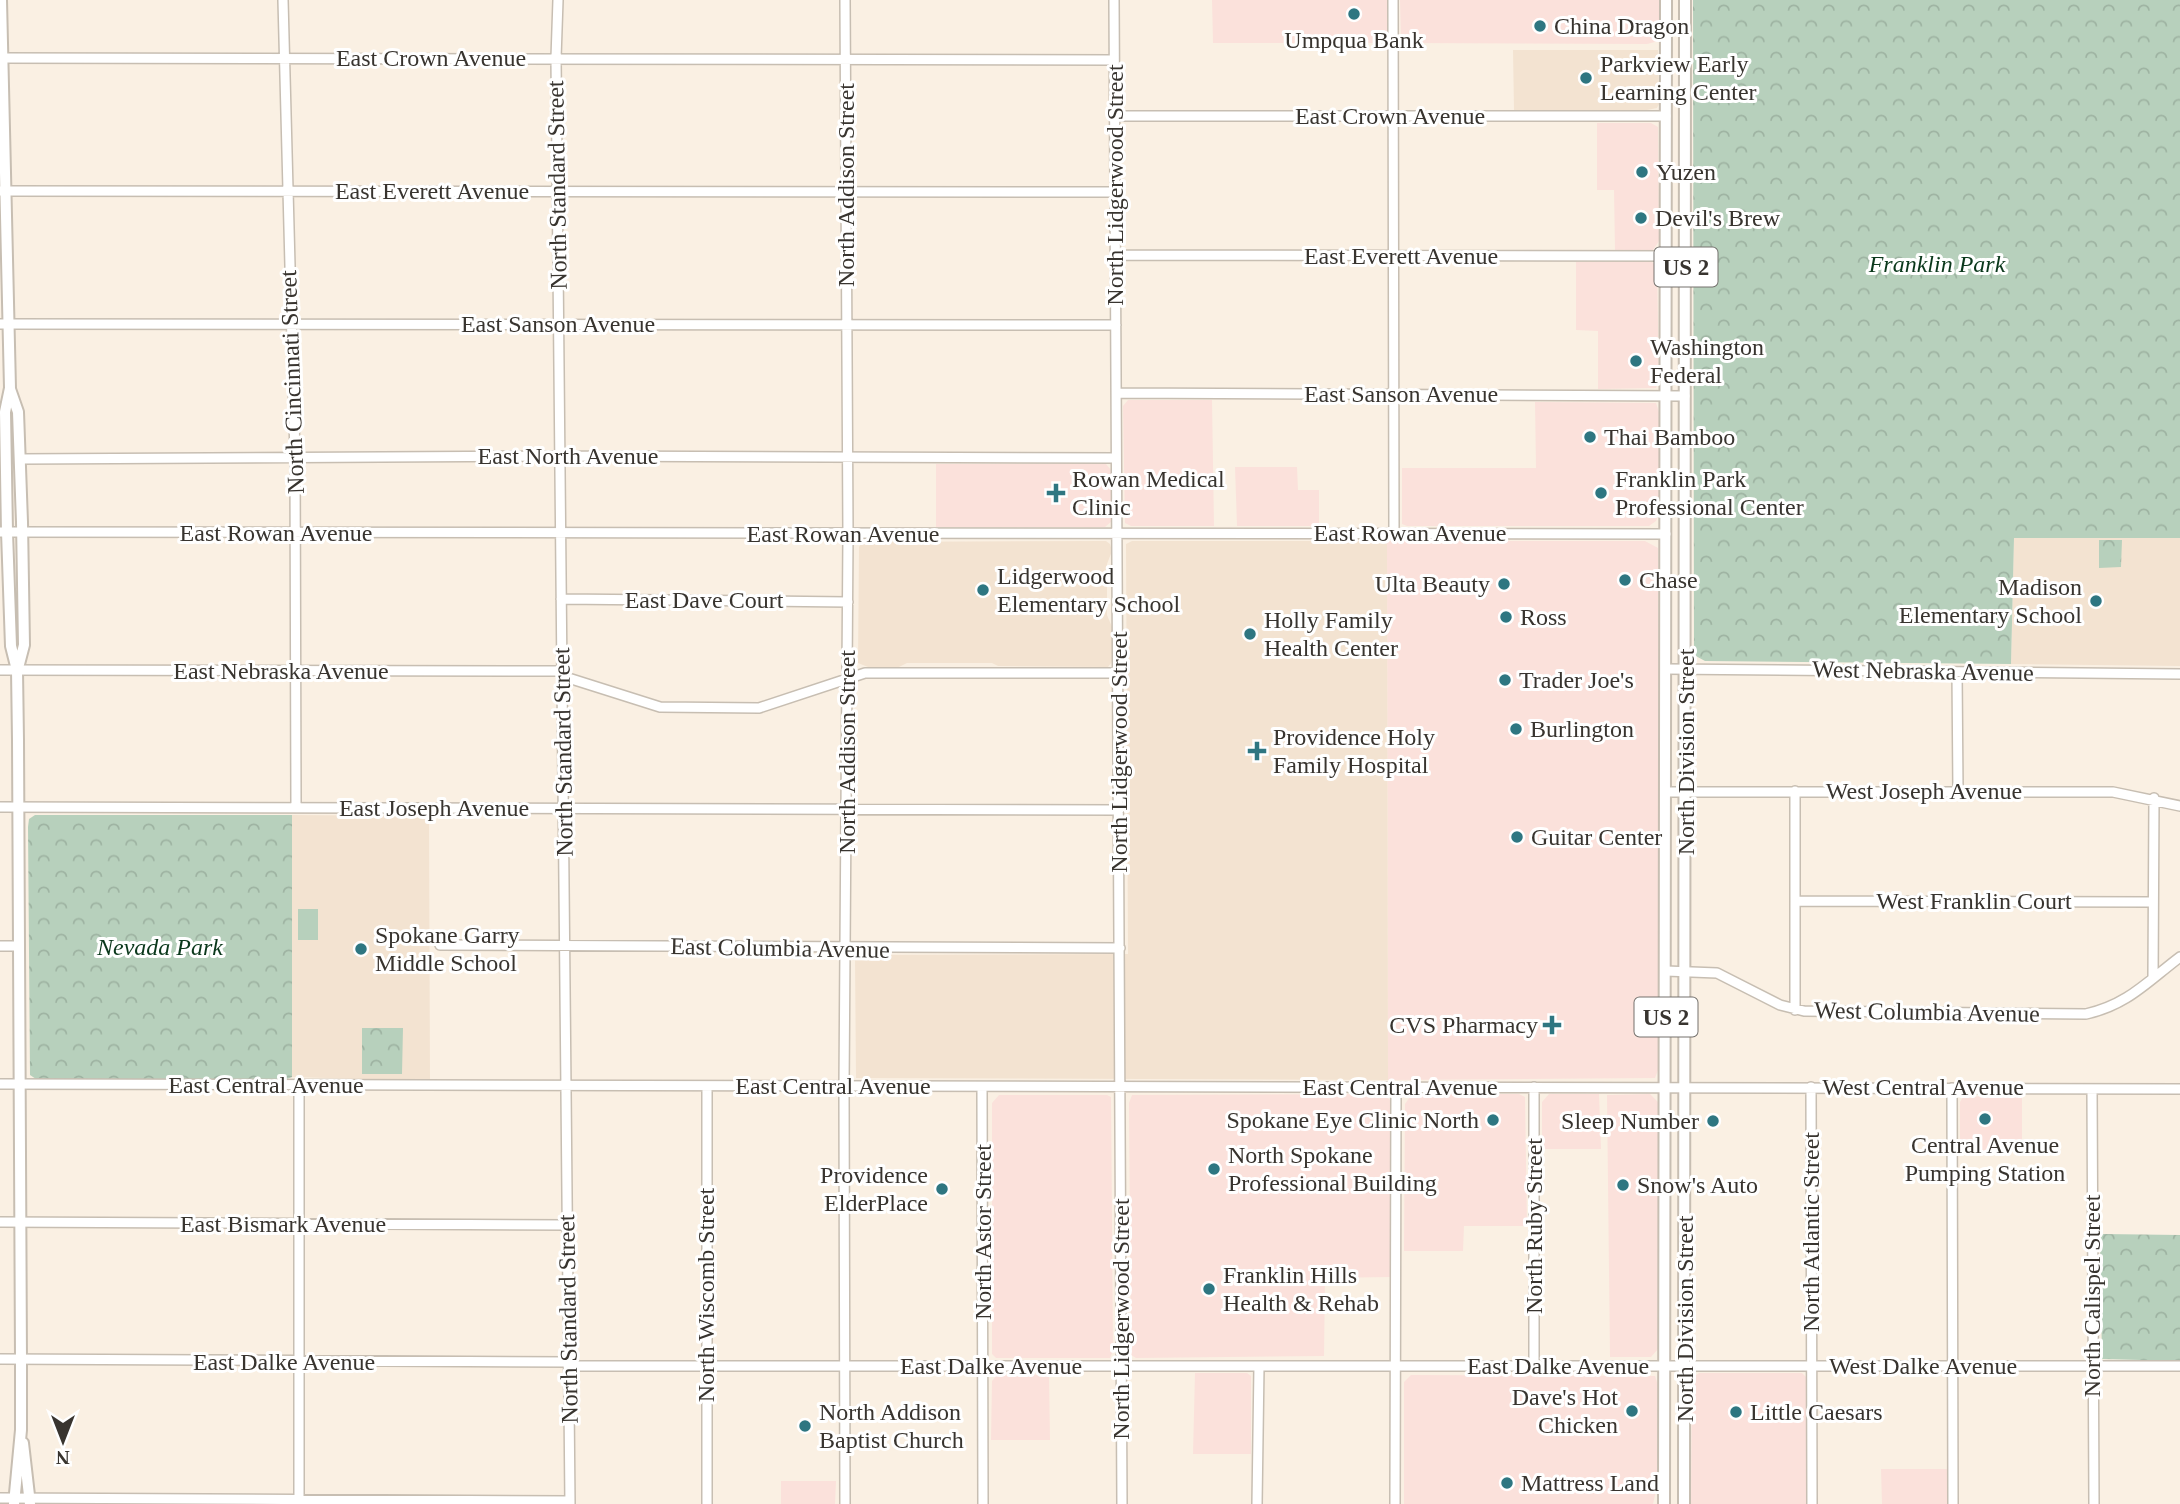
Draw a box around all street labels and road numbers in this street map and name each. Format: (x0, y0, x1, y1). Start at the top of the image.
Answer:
street label: East Crown Avenue (336, 45, 526, 71)
street label: North Lidgerwood Street (1102, 64, 1128, 306)
street label: North Standard Street (542, 80, 572, 290)
street label: North Addison Street (833, 83, 859, 287)
street label: East Crown Avenue (1295, 103, 1485, 129)
street label: East Everett Avenue (335, 178, 529, 204)
street label: East Everett Avenue (1304, 243, 1498, 269)
road number: US 2 (1654, 248, 1718, 286)
street label: North Cincinnati Street (275, 269, 309, 494)
street label: East Sanson Avenue (461, 311, 655, 337)
street label: East Sanson Avenue (1304, 381, 1498, 407)
street label: East North Avenue (478, 443, 658, 469)
street label: East Rowan Avenue (180, 520, 372, 546)
street label: East Rowan Avenue (1314, 520, 1506, 546)
street label: East Rowan Avenue (747, 521, 939, 547)
street label: East Dave Court (625, 587, 784, 613)
street label: North Lidgerwood Street (1106, 631, 1132, 873)
street label: North Standard Street (548, 647, 578, 857)
street label: North Division Street (1673, 648, 1699, 855)
street label: North Addison Street (834, 650, 860, 854)
street label: West Nebraska Avenue (1812, 656, 2034, 686)
street label: East Nebraska Avenue (173, 658, 389, 684)
street label: West Joseph Avenue (1826, 778, 2022, 804)
street label: East Joseph Avenue (339, 795, 529, 821)
street label: West Franklin Court (1876, 888, 2072, 914)
street label: East Columbia Avenue (670, 933, 890, 963)
street label: West Columbia Avenue (1814, 997, 2040, 1027)
road number: US 2 (1634, 998, 1698, 1036)
street label: East Central Avenue (168, 1072, 364, 1098)
street label: East Central Avenue (735, 1073, 931, 1099)
street label: East Central Avenue (1302, 1074, 1498, 1100)
street label: West Central Avenue (1822, 1074, 2024, 1100)
street label: North Atlantic Street (1798, 1132, 1824, 1332)
street label: North Ruby Street (1521, 1138, 1547, 1314)
street label: North Astor Street (970, 1144, 996, 1320)
street label: North Wiscomb Street (693, 1187, 719, 1402)
street label: North Calispel Street (2079, 1194, 2105, 1397)
street label: North Lidgerwood Street (1108, 1198, 1134, 1440)
street label: East Bismark Avenue (180, 1211, 386, 1237)
street label: North Standard Street (553, 1214, 583, 1424)
street label: North Division Street (1672, 1215, 1698, 1422)
street label: East Dalke Avenue (193, 1349, 375, 1375)
street label: East Dalke Avenue (900, 1353, 1082, 1379)
street label: East Dalke Avenue (1467, 1353, 1649, 1379)
street label: West Dalke Avenue (1829, 1353, 2017, 1379)

